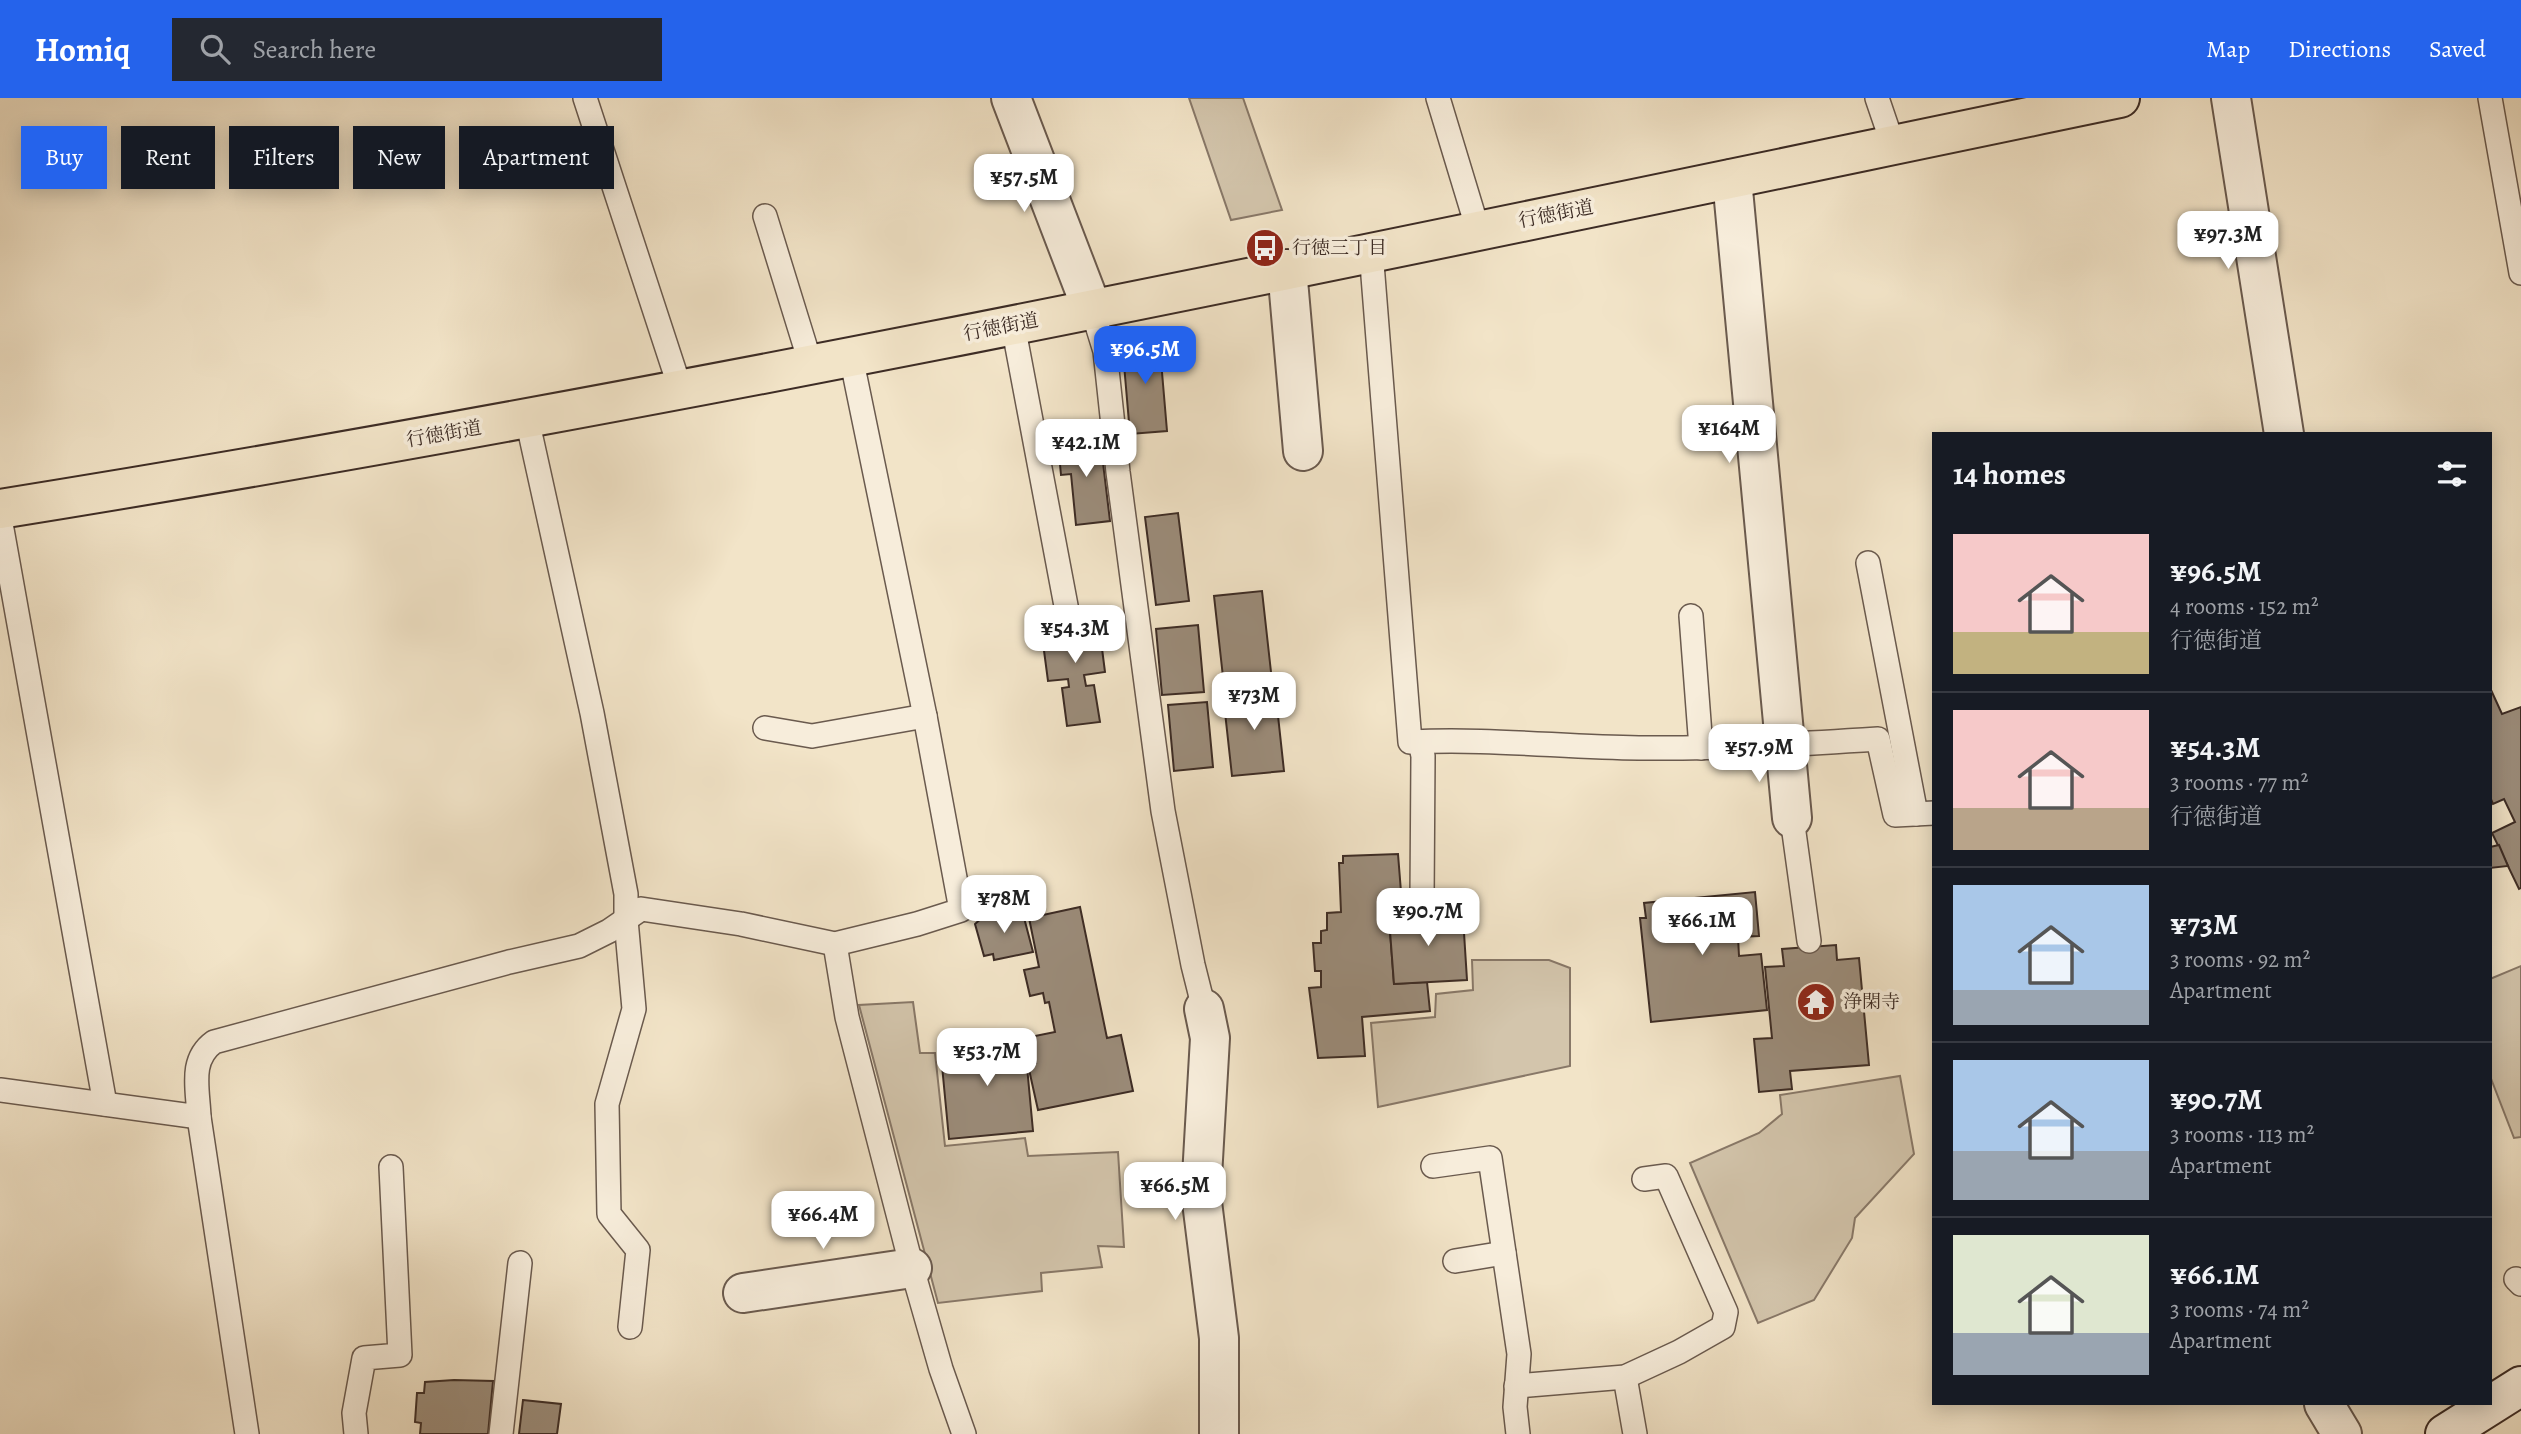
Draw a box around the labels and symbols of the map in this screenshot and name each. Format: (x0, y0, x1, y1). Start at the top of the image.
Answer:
pin: ¥57.5M (967, 155, 1081, 214)
street label: 行徳街道 (1516, 194, 1596, 234)
pin: ¥97.3M (2171, 212, 2285, 271)
bus stop icon: 行徳三丁目 (1244, 227, 1286, 269)
place label: 行徳三丁目 (1292, 235, 1387, 261)
street label: 行徳街道 (961, 307, 1041, 347)
pin: ¥96.5M (1088, 327, 1202, 386)
pin: ¥164M (1680, 406, 1778, 465)
street label: 行徳街道 (404, 415, 484, 453)
pin: ¥42.1M (1029, 420, 1143, 479)
pin: ¥54.3M (1018, 606, 1132, 665)
pin: ¥73M (1213, 672, 1295, 732)
pin: ¥57.9M (1702, 724, 1816, 784)
pin: ¥78M (963, 876, 1045, 935)
pin: ¥90.7M (1371, 888, 1485, 948)
pin: ¥66.1M (1645, 898, 1759, 957)
temple icon: 浄閑寺 (1795, 981, 1837, 1023)
place label: 浄閑寺 (1843, 989, 1900, 1015)
pin: ¥53.7M (930, 1028, 1044, 1088)
pin: ¥66.5M (1118, 1162, 1232, 1222)
pin: ¥66.4M (766, 1192, 880, 1251)

